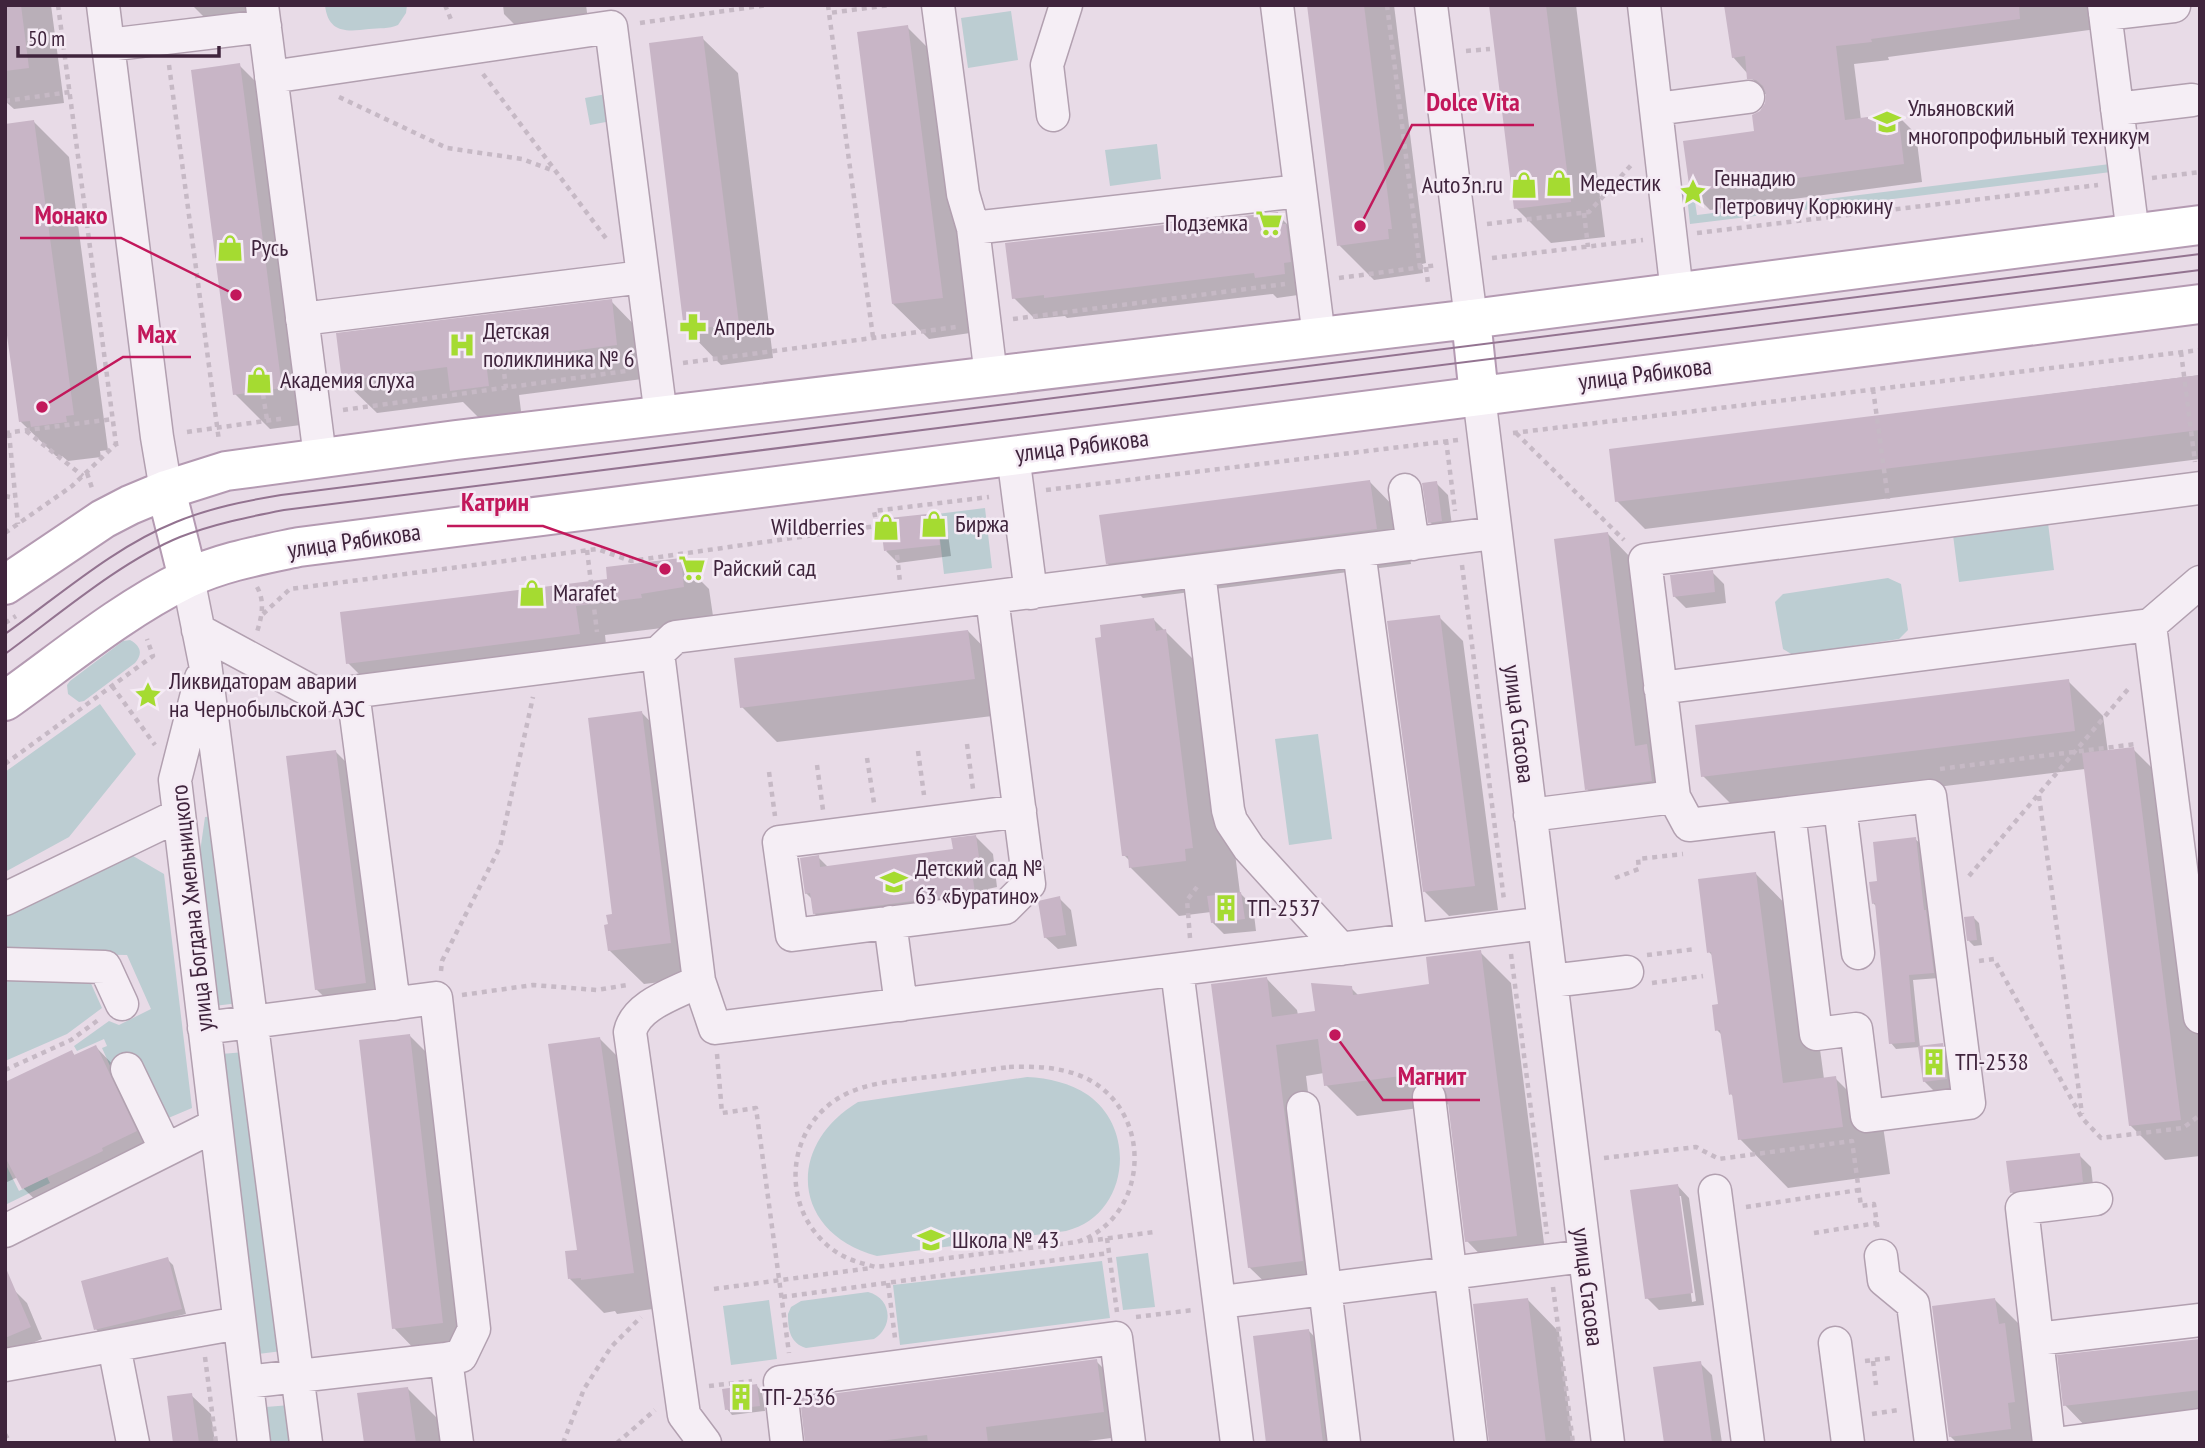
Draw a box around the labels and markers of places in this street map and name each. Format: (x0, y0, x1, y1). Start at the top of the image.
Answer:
callout: Dolce Vita (1412, 78, 1534, 125)
place label: Ульяновский многопрофильный техникум (1908, 92, 2150, 151)
school or university icon: Ульяновский многопрофильный техникум (1872, 107, 1902, 137)
place label: Геннадию Петровичу Корюкину (1714, 162, 1893, 221)
place label: Медестик (1580, 167, 1662, 198)
shop icon: Медестик (1544, 168, 1574, 198)
place label: Auto3n.ru (1422, 169, 1503, 200)
shop icon: Auto3n.ru (1509, 170, 1539, 200)
place icon: Геннадию Петровичу Корюкину (1678, 177, 1708, 207)
callout: Монако (20, 191, 121, 238)
place label: Подземка (1165, 207, 1248, 238)
supermarket icon: Подземка (1254, 208, 1284, 238)
place label: Русь (251, 232, 288, 263)
shop icon: Русь (215, 233, 245, 263)
callout: Max (123, 310, 191, 357)
place label: Апрель (714, 311, 774, 342)
pharmacy icon: Апрель (678, 312, 708, 342)
place label: Детская поликлиника № 6 (483, 315, 635, 374)
hospital icon: Детская поликлиника № 6 (447, 330, 477, 360)
place label: Академия слуха (280, 364, 415, 395)
shop icon: Академия слуха (244, 365, 274, 395)
callout: Катрин (447, 479, 543, 526)
place label: Биржа (955, 508, 1009, 539)
shop icon: Биржа (919, 509, 949, 539)
place label: Wildberries (771, 511, 865, 542)
shop icon: Wildberries (871, 512, 901, 542)
place label: Райский сад (713, 552, 816, 583)
supermarket icon: Райский сад (677, 553, 707, 583)
place label: Marafet (553, 577, 617, 608)
shop icon: Marafet (517, 578, 547, 608)
place label: Ликвидаторам аварии на Чернобыльской АЭС (168, 665, 365, 724)
place icon: Ликвидаторам аварии на Чернобыльской АЭС (133, 680, 163, 710)
place label: Детский сад № 63 «Буратино» (915, 852, 1042, 911)
school or university icon: Детский сад № 63 «Буратино» (879, 867, 909, 897)
place label: ТП-2537 (1247, 892, 1321, 923)
building icon: ТП-2537 (1211, 893, 1241, 923)
place label: ТП-2538 (1955, 1046, 2029, 1077)
building icon: ТП-2538 (1919, 1047, 1949, 1077)
callout: Магнит (1383, 1053, 1480, 1100)
place label: Школа № 43 (952, 1224, 1059, 1255)
school or university icon: Школа № 43 (916, 1225, 946, 1255)
place label: ТП-2536 (762, 1381, 836, 1412)
building icon: ТП-2536 (726, 1382, 756, 1412)

